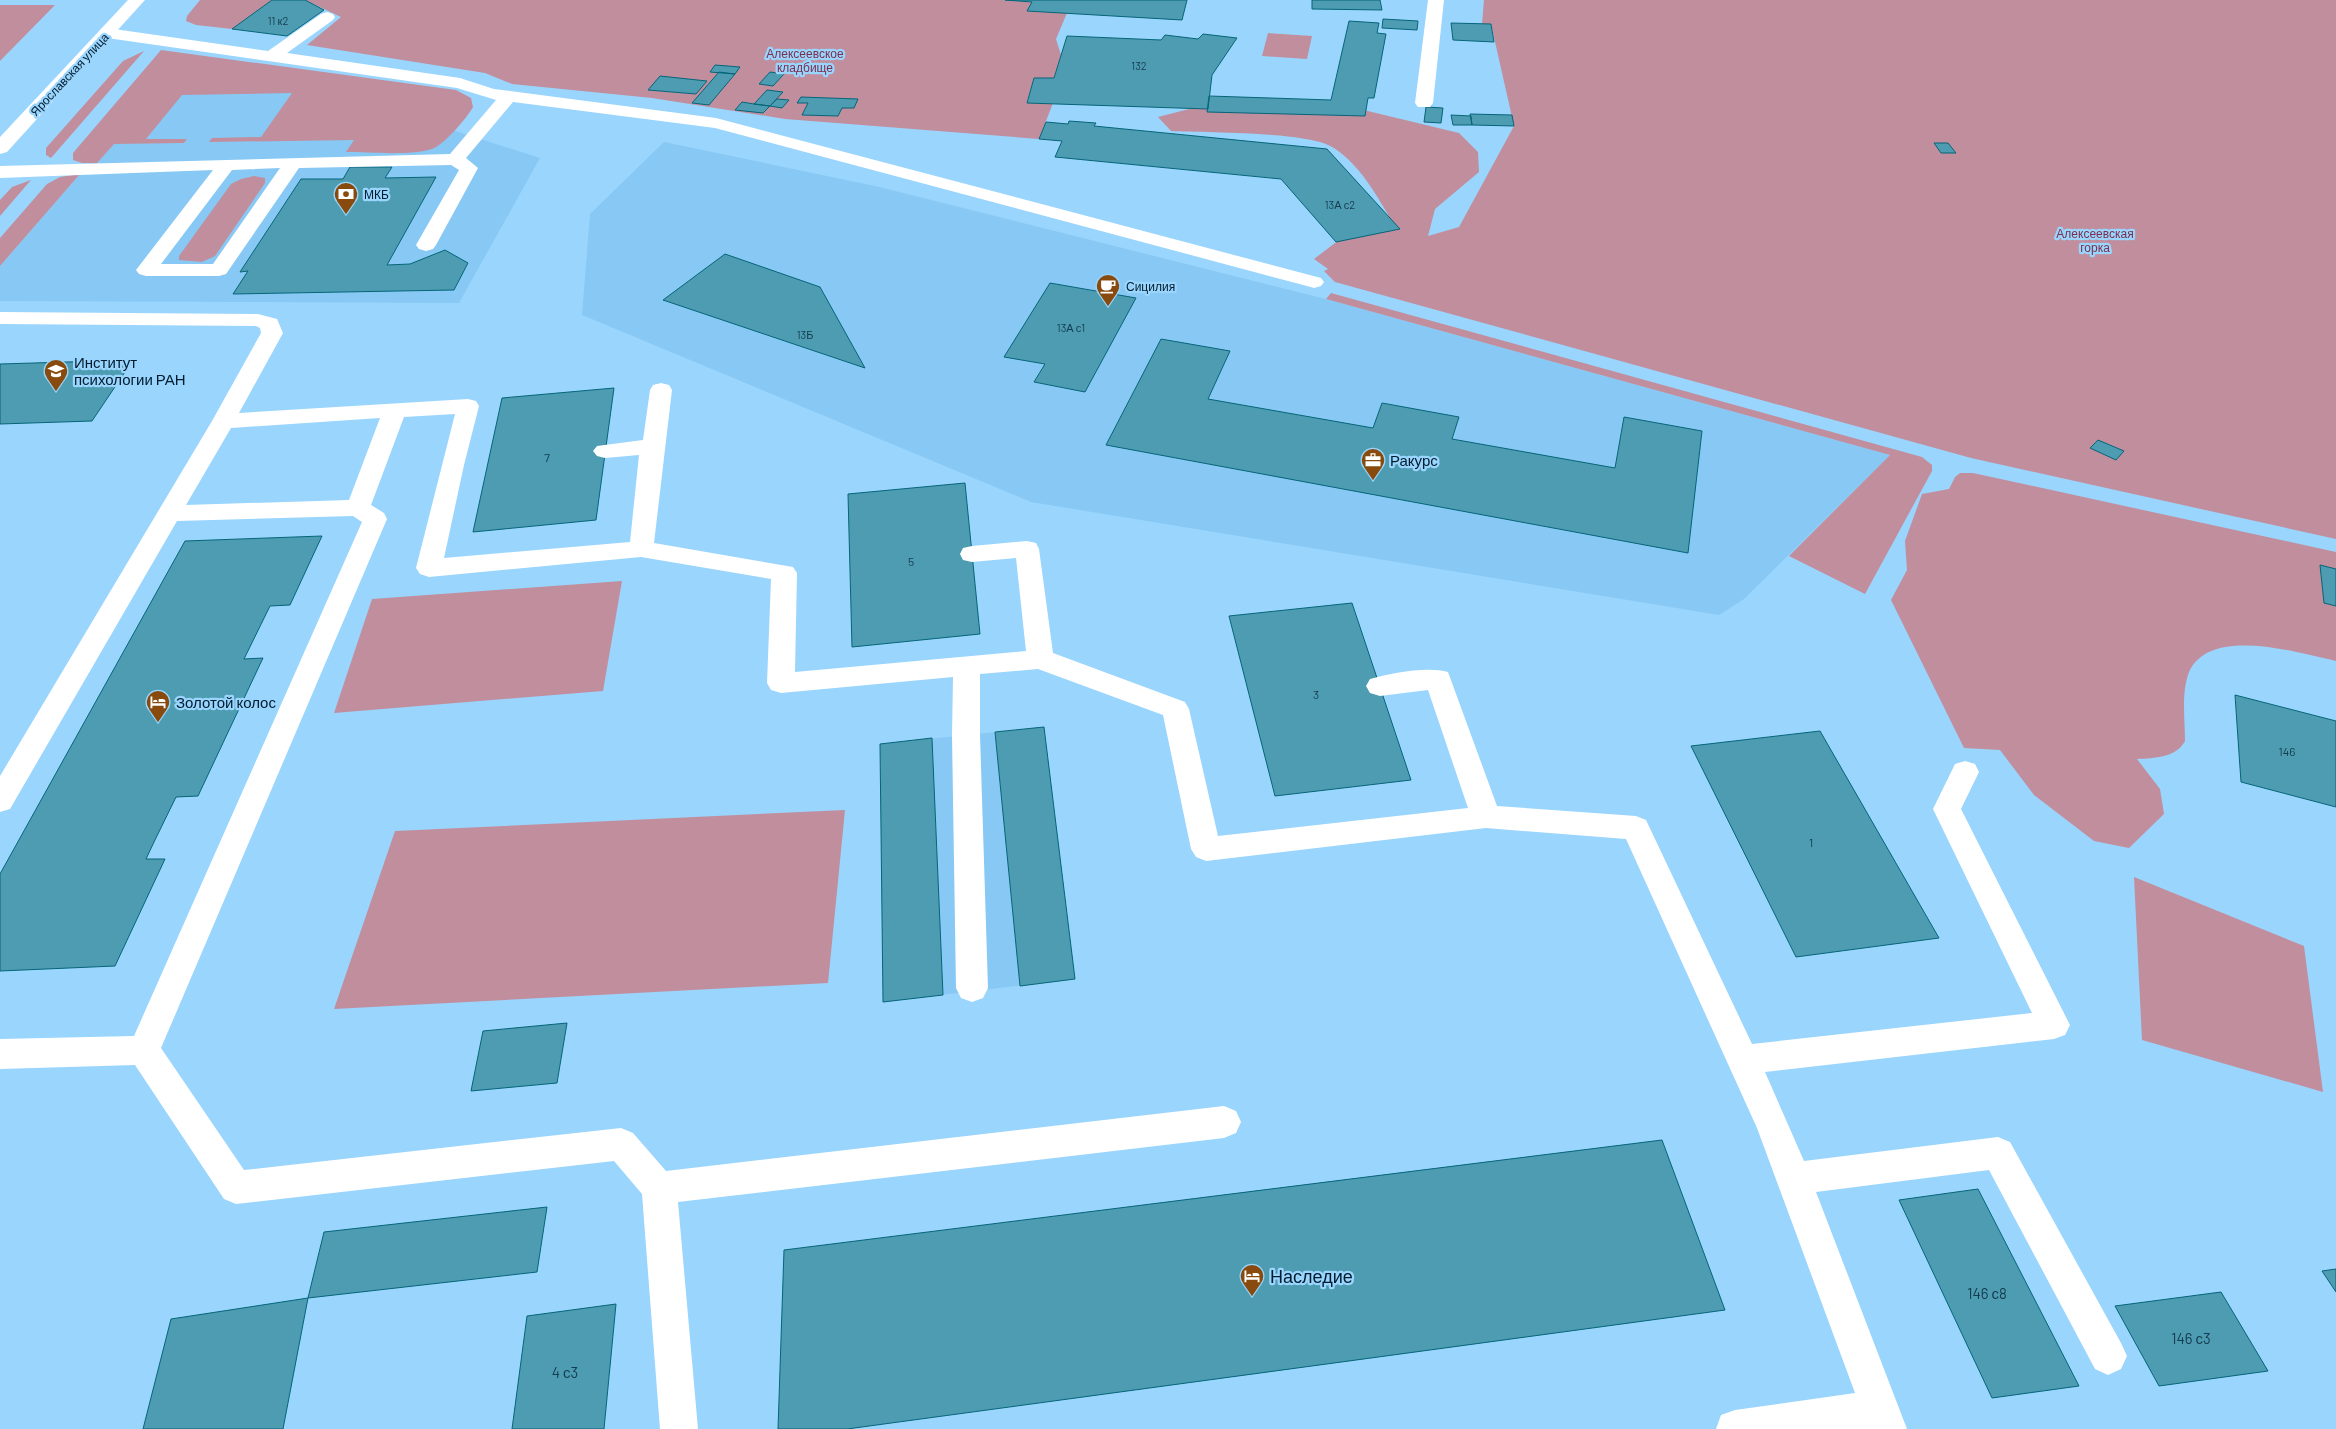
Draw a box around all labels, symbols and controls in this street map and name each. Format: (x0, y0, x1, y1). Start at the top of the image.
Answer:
house number: 11 к2 (268, 14, 288, 27)
street label: Ярославская улица (27, 29, 112, 119)
park label: Алексеевское кладбище (766, 46, 844, 75)
house number: 132 (1131, 59, 1147, 72)
bank icon: МКБ (333, 181, 359, 215)
place label: МКБ (364, 187, 389, 201)
house number: 13А с2 (1325, 198, 1355, 211)
park label: Алексеевская горка (2056, 226, 2134, 255)
cafe icon: Сицилия (1095, 273, 1121, 307)
place label: Сицилия (1126, 279, 1175, 294)
house number: 13А с1 (1057, 321, 1085, 334)
house number: 13Б (797, 328, 813, 341)
place label: Институт психологии РАН (74, 353, 186, 388)
school or university icon: Институт психологии РАН (43, 358, 69, 392)
office icon: Ракурс (1360, 447, 1386, 481)
house number: 7 (544, 450, 550, 464)
place label: Ракурс (1390, 451, 1438, 469)
house number: 5 (908, 554, 914, 568)
house number: 3 (1313, 687, 1319, 701)
hotel icon: Золотой колос (145, 689, 171, 723)
place label: Золотой колос (176, 693, 276, 711)
house number: 146 (2279, 744, 2296, 758)
house number: 1 (1809, 835, 1813, 849)
hotel icon: Наследие (1239, 1263, 1265, 1297)
place label: Наследие (1270, 1265, 1353, 1287)
house number: 146 с8 (1967, 1284, 2007, 1302)
house number: 146 с3 (2171, 1329, 2211, 1347)
house number: 4 с3 (552, 1363, 578, 1381)

